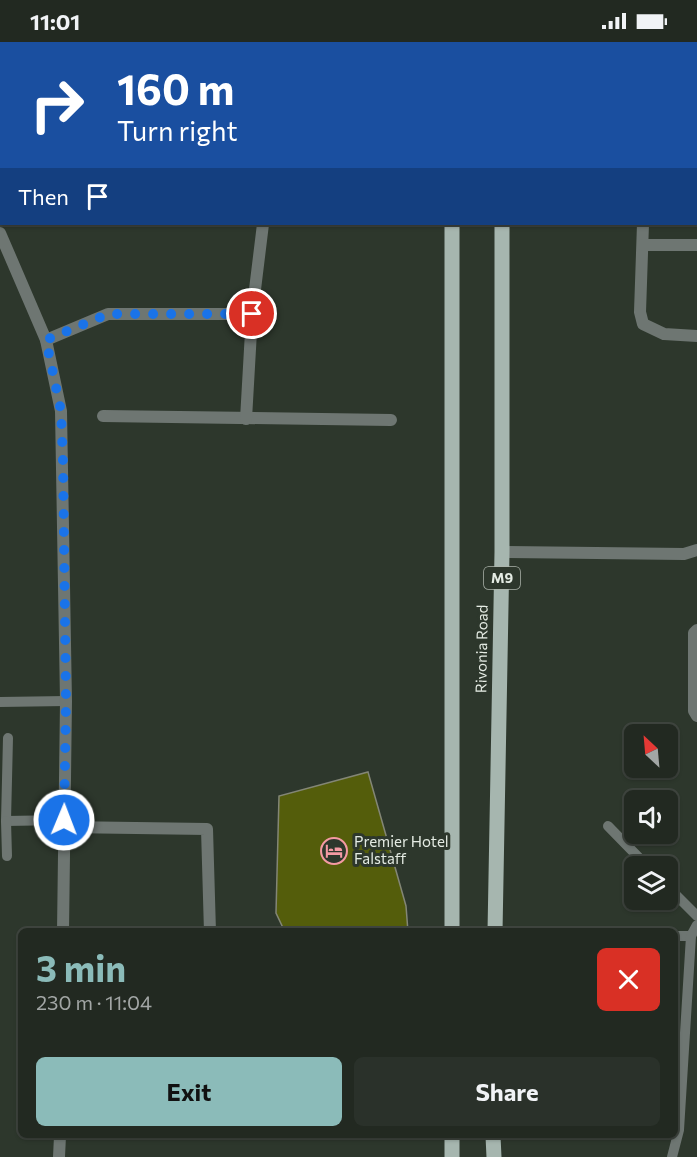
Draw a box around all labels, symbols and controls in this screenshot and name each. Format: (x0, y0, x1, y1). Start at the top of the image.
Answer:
text: 11:01 (30, 8, 80, 35)
text: 160 m (117, 62, 235, 114)
icon: right (18, 66, 96, 144)
text: Turn right (117, 114, 237, 147)
icon: arrive (81, 180, 114, 213)
text: Then (18, 183, 69, 210)
pin (226, 288, 277, 339)
icon: arrive (235, 297, 268, 330)
road number: M9 (484, 567, 520, 589)
street label: Rivonia Road (471, 605, 491, 693)
north arrow (624, 724, 678, 778)
map controls (624, 724, 678, 910)
position arrow (32, 788, 96, 852)
button: sound (624, 790, 678, 844)
place label: Premier Hotel Falstaff (354, 832, 449, 867)
hotel icon: Premier Hotel Falstaff (319, 836, 349, 866)
button: layers (624, 856, 678, 910)
text: 3 min (36, 945, 126, 989)
button: close (597, 948, 660, 1011)
text: 230 m · 11:04 (36, 990, 152, 1014)
button: Exit (36, 1057, 342, 1126)
button: Share (354, 1057, 660, 1126)

